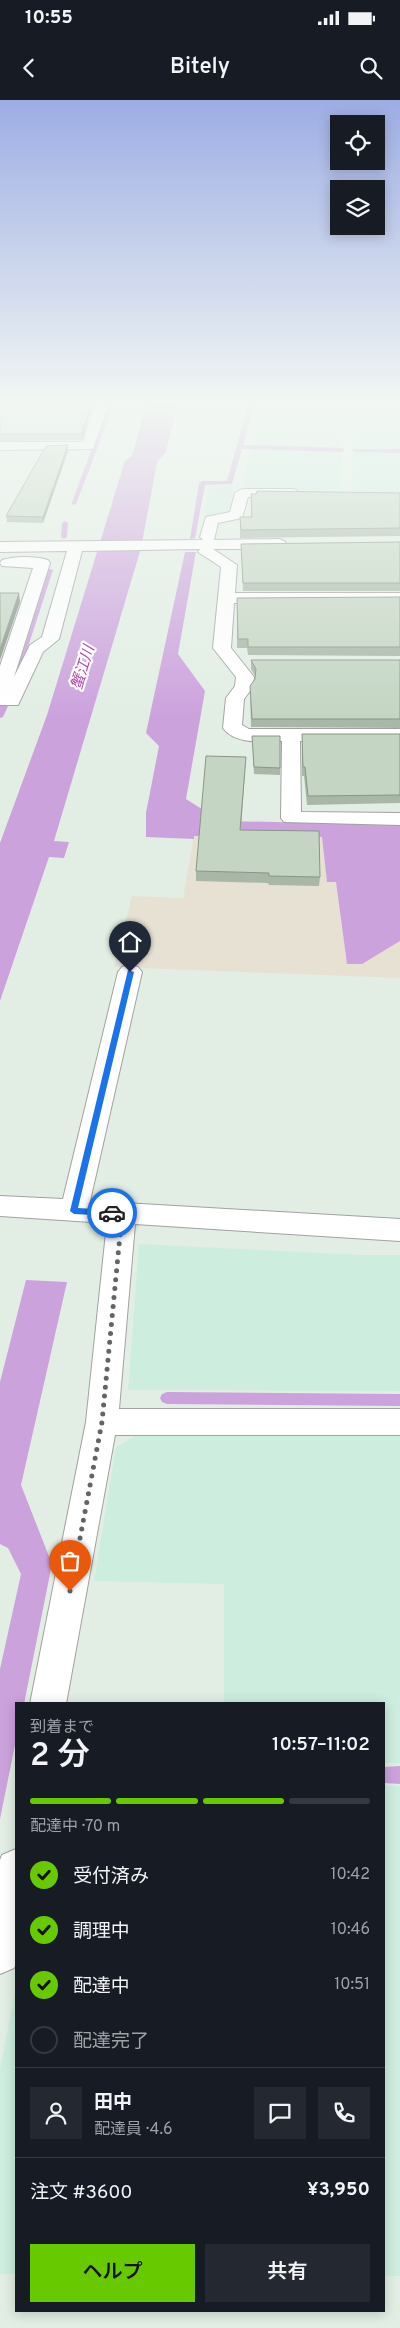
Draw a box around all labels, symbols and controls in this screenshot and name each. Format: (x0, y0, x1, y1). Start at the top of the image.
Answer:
text: 10:55 (25, 6, 73, 30)
icon: back (15, 54, 43, 82)
text: Bitely (170, 54, 230, 81)
icon: search (357, 54, 385, 82)
map controls (330, 115, 385, 235)
button: locate (330, 115, 385, 170)
button: layers (330, 180, 385, 235)
water label: 蟹江川 (68, 642, 100, 692)
pin (109, 921, 151, 972)
icon: home (116, 928, 144, 956)
courier (87, 1188, 137, 1238)
icon: car (98, 1199, 126, 1227)
pin (49, 1540, 91, 1591)
icon: bag (56, 1547, 84, 1575)
text: 到着まで (30, 1718, 94, 1738)
text: 10:57–11:02 (272, 1733, 370, 1757)
text: 2 分 (30, 1737, 89, 1777)
text: 配達中 · 70 m (30, 1817, 120, 1837)
icon: check (30, 1861, 58, 1889)
text: 受付済み (73, 1865, 149, 1889)
text: 10:42 (330, 1865, 370, 1885)
icon: check (30, 1916, 58, 1944)
text: 調理中 (73, 1920, 130, 1944)
text: 10:46 (331, 1920, 370, 1940)
icon: check (30, 1971, 58, 1999)
text: 配達中 (73, 1975, 130, 1999)
text: 10:51 (334, 1975, 370, 1995)
text: 配達完了 (73, 2030, 149, 2054)
button: person (30, 2087, 82, 2139)
button: chat (254, 2087, 306, 2139)
button: phone (318, 2087, 370, 2139)
text: 田中 (94, 2091, 132, 2115)
text: 配達員 · 4.6 (94, 2120, 173, 2140)
text: ¥3,950 (307, 2178, 370, 2202)
text: 注文 #3600 (30, 2181, 132, 2205)
button: ヘルプ (30, 2244, 195, 2302)
button: 共有 (205, 2244, 370, 2302)

